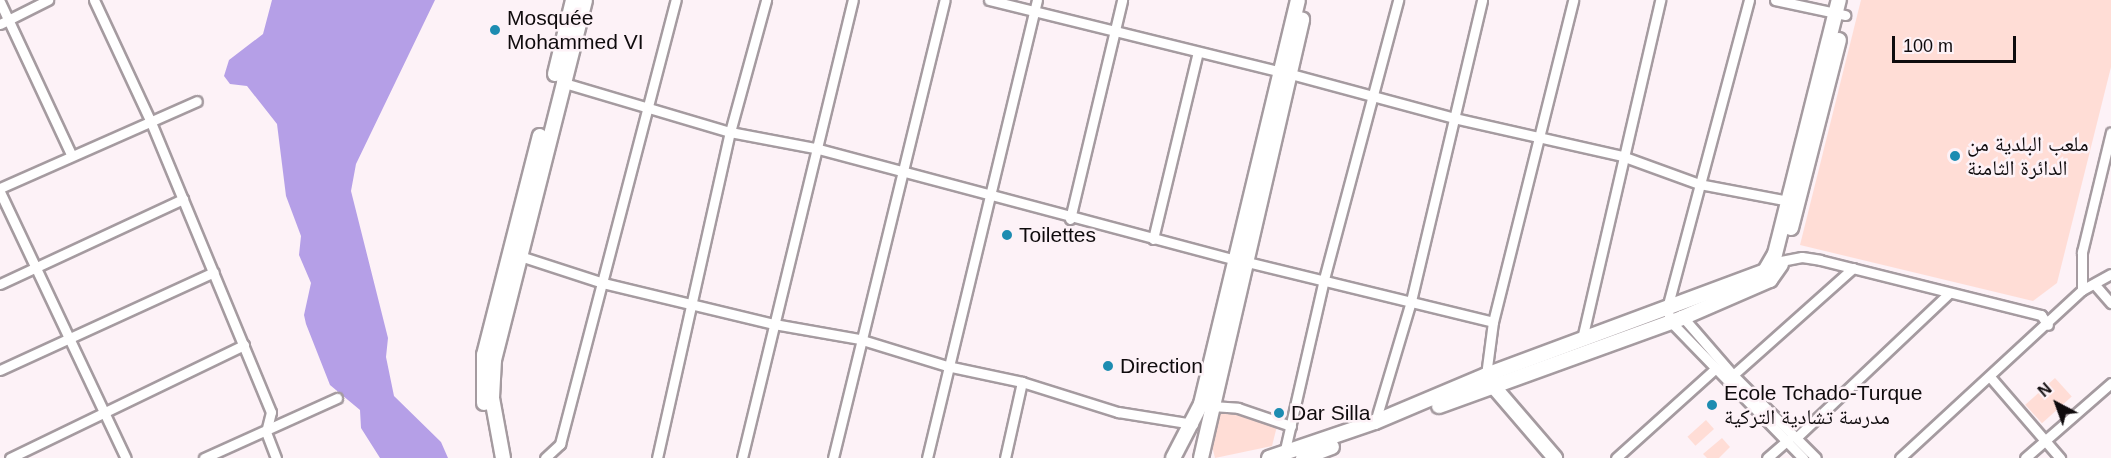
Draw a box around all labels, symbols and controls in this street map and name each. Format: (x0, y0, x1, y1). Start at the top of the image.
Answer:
place label: Mosquée Mohammed VI (507, 5, 644, 55)
marker: Mosquée Mohammed VI (488, 23, 502, 37)
scale bar (1895, 24, 2020, 62)
text: 100 m (1903, 36, 1953, 56)
place label: ملعب البلدية من الدائرة الثامنة (1967, 131, 2088, 181)
marker: ملعب البلدية من الدائرة الثامنة (1948, 149, 1962, 163)
place label: Toilettes (1019, 222, 1096, 248)
marker: Toilettes (1000, 228, 1014, 242)
place label: Direction (1120, 353, 1203, 379)
marker: Direction (1101, 359, 1115, 373)
north arrow (2027, 374, 2087, 434)
place label: Ecole Tchado-Turque مدرسة تشادية التركية (1724, 380, 1923, 430)
text: N (2035, 380, 2055, 400)
marker: Ecole Tchado-Turque مدرسة تشادية التركية (1705, 398, 1719, 412)
place label: Dar Silla (1291, 400, 1370, 426)
marker: Dar Silla (1272, 406, 1286, 420)

